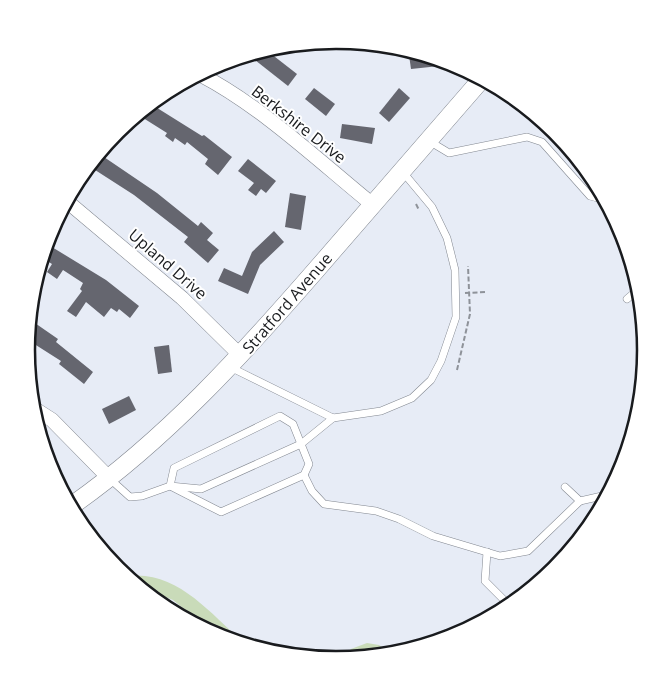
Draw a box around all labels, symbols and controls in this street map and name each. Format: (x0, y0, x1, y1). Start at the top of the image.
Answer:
street label: Berkshire Drive (247, 80, 351, 168)
street label: Upland Drive (124, 224, 212, 304)
street label: Stratford Avenue (237, 248, 337, 358)

